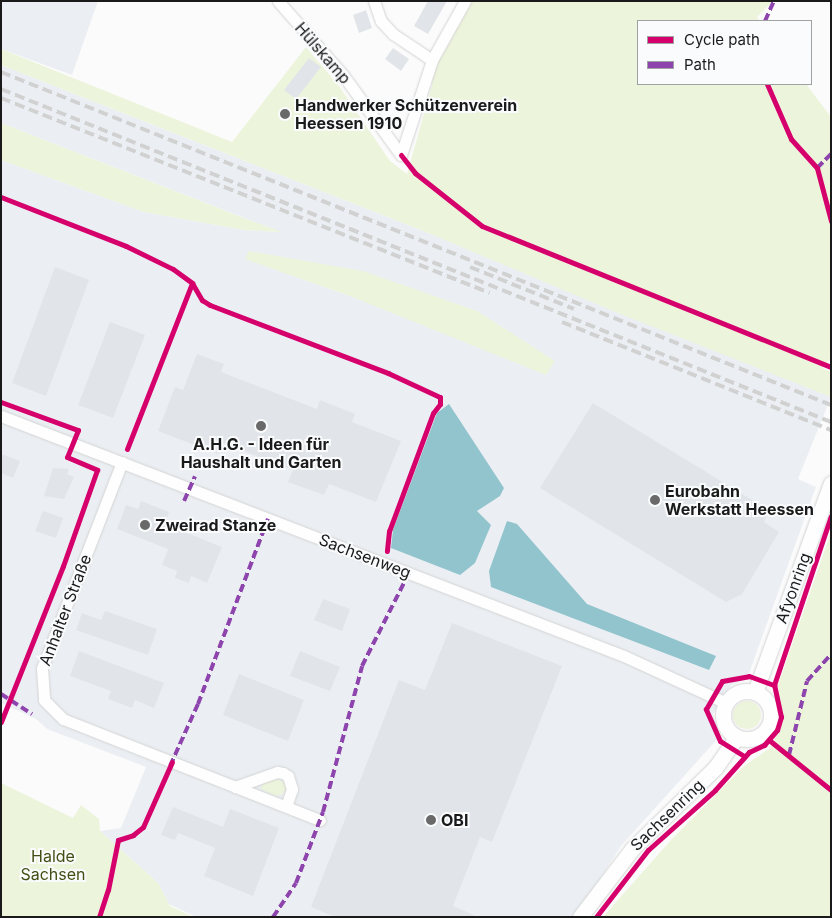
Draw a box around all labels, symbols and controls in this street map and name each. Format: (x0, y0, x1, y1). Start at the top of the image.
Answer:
street label: Hülskamp (291, 18, 355, 88)
legend (637, 20, 812, 85)
text: Cycle path (684, 30, 760, 49)
text: Path (684, 55, 716, 74)
place label: Handwerker Schützenverein Heessen 1910 (295, 95, 517, 133)
marker: Handwerker Schützenverein Heessen 1910 (279, 108, 291, 120)
marker: A.H.G. - Ideen für Haushalt und Garten (255, 420, 267, 432)
place label: A.H.G. - Ideen für Haushalt und Garten (181, 434, 341, 472)
place label: Eurobahn Werkstatt Heessen (665, 481, 814, 519)
marker: Eurobahn Werkstatt Heessen (649, 494, 661, 506)
place label: Zweirad Stanze (155, 515, 276, 535)
marker: Zweirad Stanze (139, 519, 151, 531)
street label: Sachsenweg (316, 530, 414, 582)
street label: Afyonring (771, 550, 815, 626)
street label: Anhalter Straße (35, 552, 95, 668)
street label: Sachsenring (626, 775, 708, 855)
place label: OBI (441, 810, 468, 830)
marker: OBI (425, 814, 437, 826)
park label: Halde Sachsen (20, 846, 86, 884)

